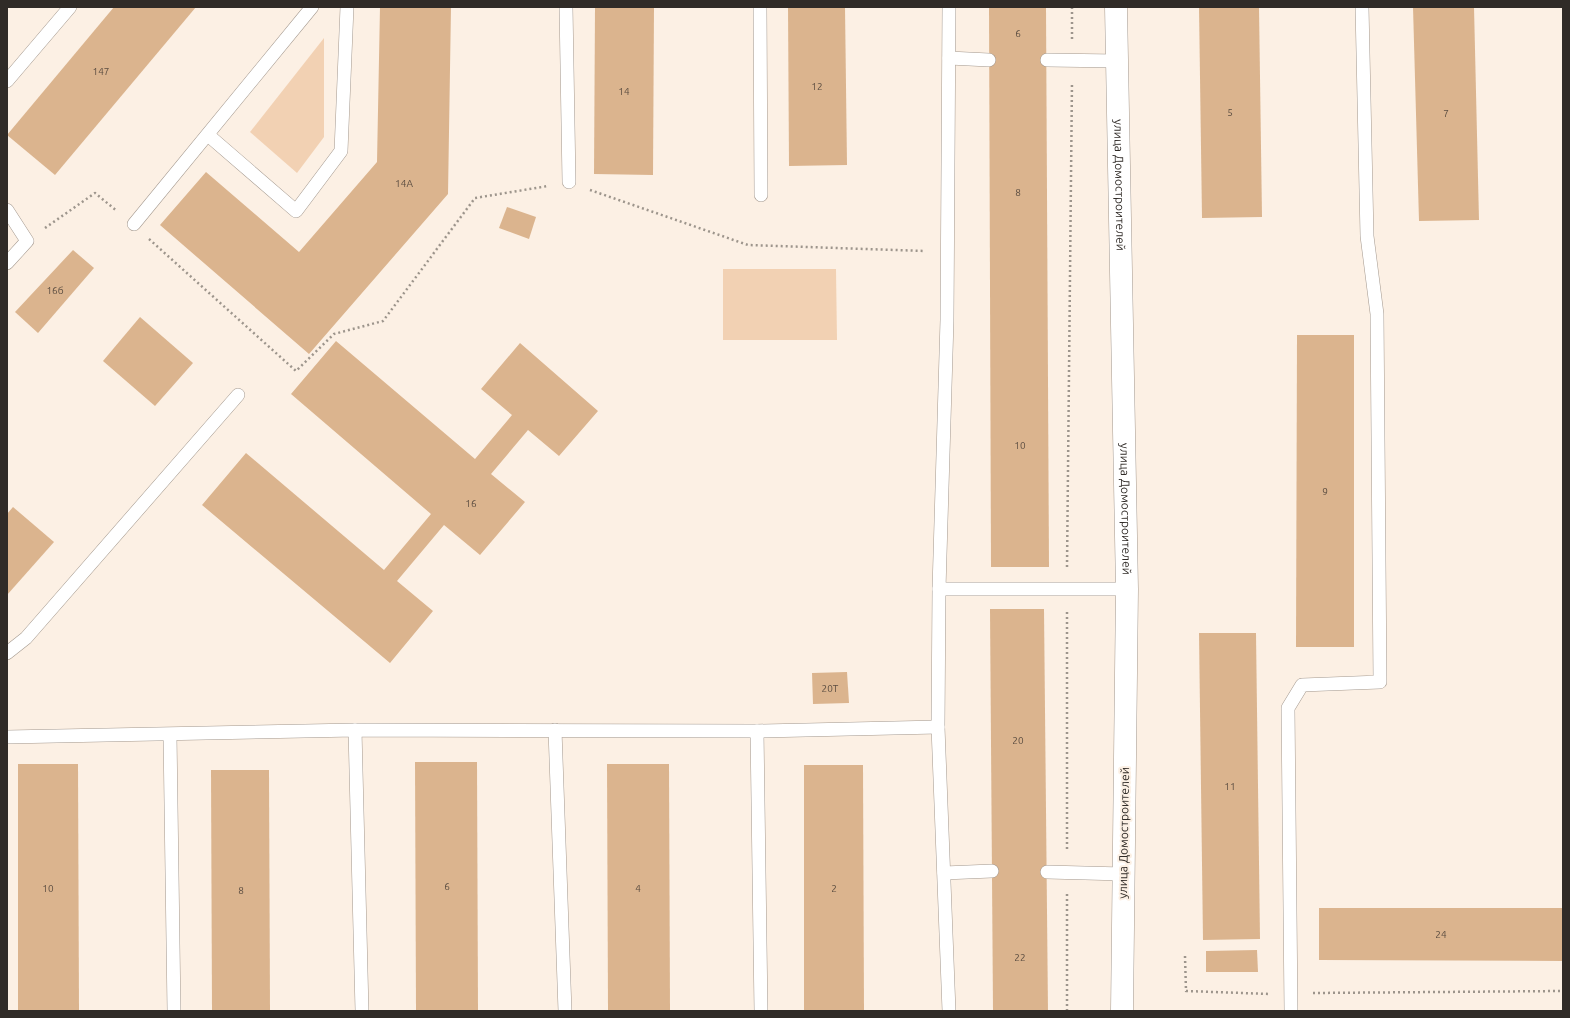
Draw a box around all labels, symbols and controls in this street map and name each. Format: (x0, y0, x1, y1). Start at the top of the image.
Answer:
house number: 6 (1015, 28, 1021, 39)
house number: 147 (93, 66, 109, 77)
house number: 12 (811, 81, 823, 92)
house number: 14 (618, 86, 630, 97)
house number: 5 (1227, 107, 1233, 118)
house number: 7 (1443, 108, 1449, 119)
street label: улица Домостроителей (1112, 119, 1128, 251)
house number: 14А (395, 178, 413, 189)
house number: 8 (1015, 187, 1021, 198)
house number: 16б (46, 285, 64, 296)
house number: 10 (1014, 440, 1026, 451)
street label: улица Домостроителей (1118, 443, 1134, 575)
house number: 9 (1322, 486, 1328, 497)
house number: 16 (465, 498, 477, 509)
house number: 20Т (822, 683, 839, 694)
house number: 20 (1012, 735, 1024, 746)
street label: улица Домостроителей (1116, 767, 1131, 899)
house number: 11 (1224, 781, 1236, 792)
house number: 6 (444, 881, 450, 892)
house number: 10 (42, 883, 54, 894)
house number: 4 (635, 883, 641, 894)
house number: 2 (831, 883, 837, 894)
house number: 8 (238, 885, 244, 896)
house number: 24 (1435, 929, 1447, 940)
house number: 22 (1014, 952, 1026, 963)

